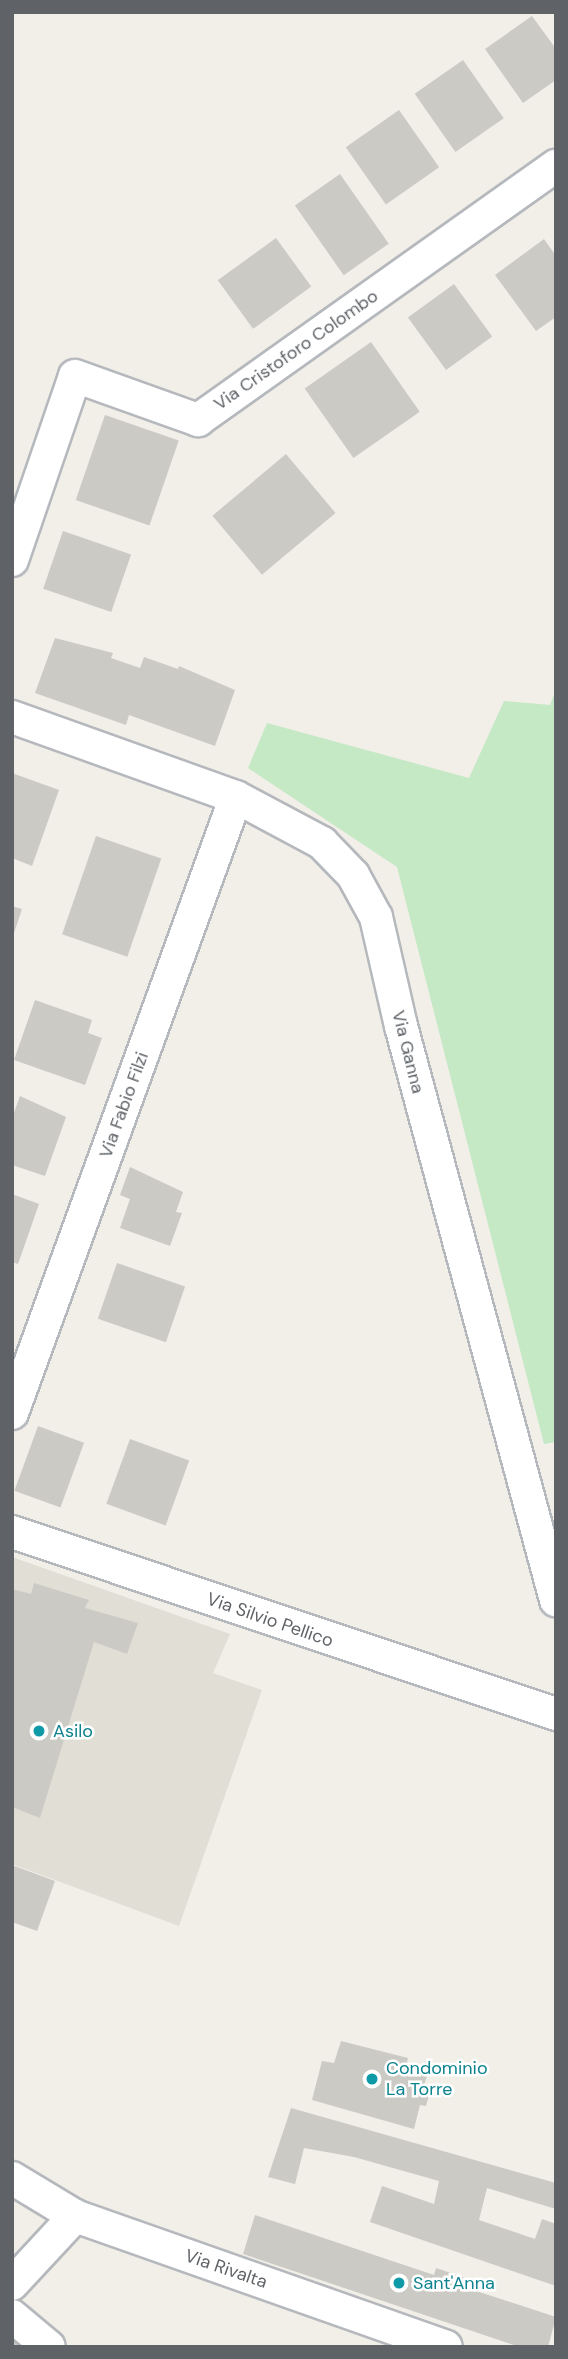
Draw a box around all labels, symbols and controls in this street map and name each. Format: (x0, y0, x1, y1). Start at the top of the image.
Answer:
street label: Via Cristoforo Colombo (210, 285, 382, 415)
street label: Via Ganna (387, 1008, 429, 1096)
street label: Via Fabio Filzi (95, 1049, 153, 1161)
street label: Via Silvio Pellico (204, 1588, 336, 1652)
place label: Asilo (53, 1720, 93, 1742)
marker: Asilo (31, 1723, 47, 1739)
place label: Condominio La Torre (386, 2058, 488, 2100)
marker: Condominio La Torre (364, 2071, 380, 2087)
street label: Via Rivalta (182, 2245, 270, 2293)
place label: Sant'Anna (413, 2272, 495, 2294)
marker: Sant'Anna (391, 2275, 407, 2291)

